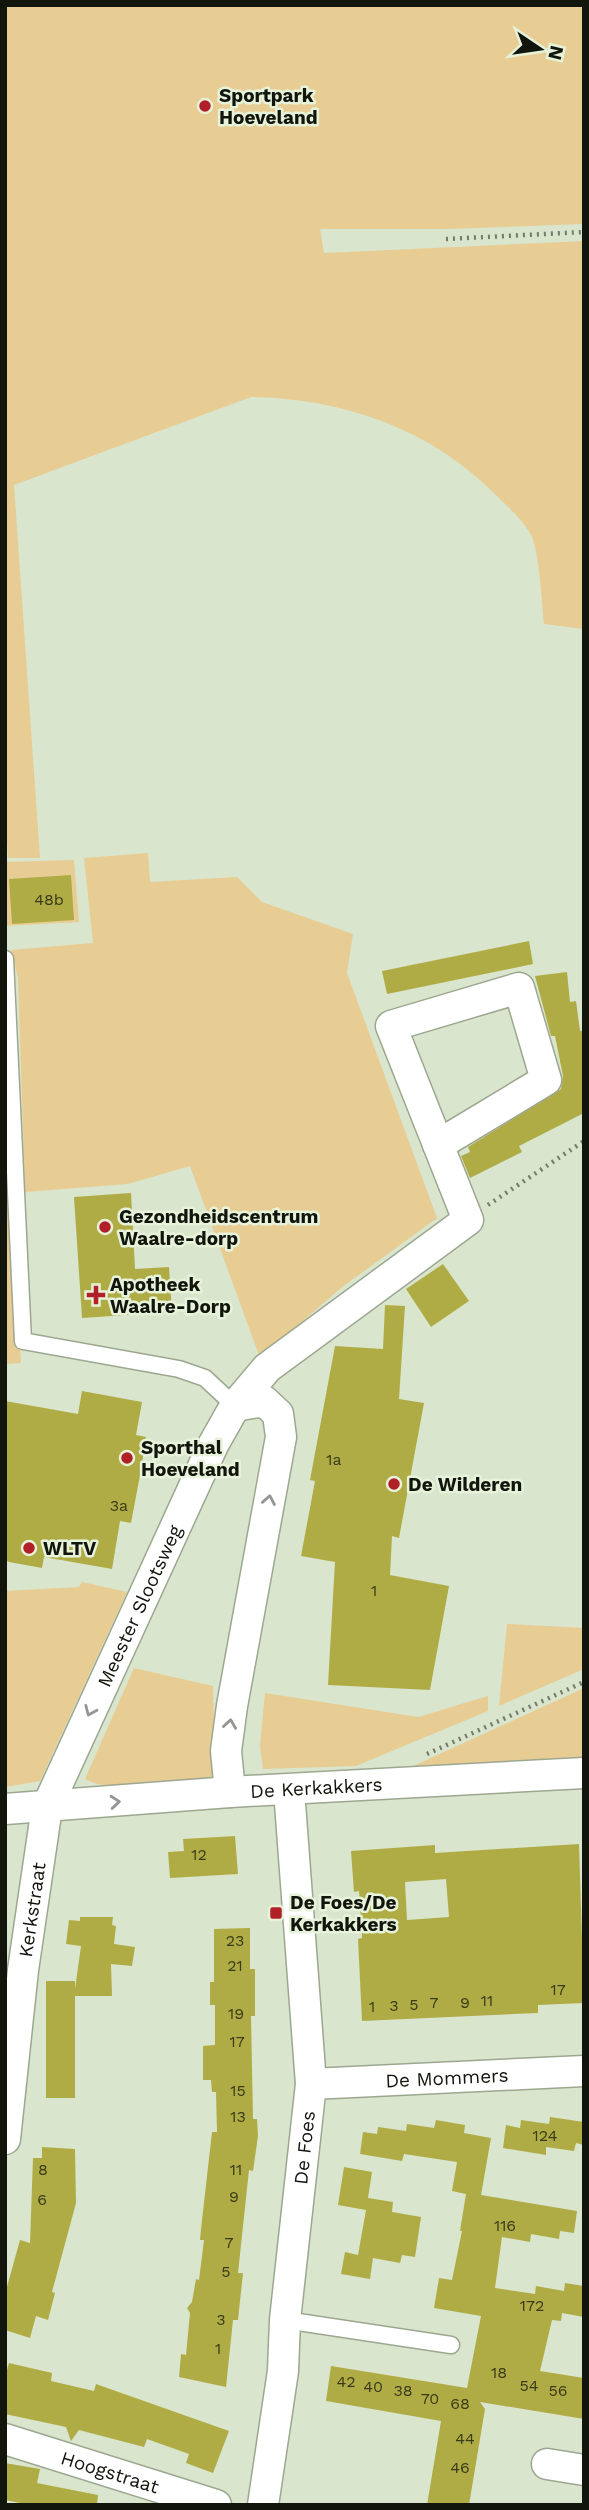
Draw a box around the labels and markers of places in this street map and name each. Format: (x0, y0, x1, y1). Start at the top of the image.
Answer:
place label: Sportpark Hoeveland (219, 84, 318, 129)
marker: Sportpark Hoeveland (197, 98, 213, 114)
place label: Gezondheidscentrum Waalre-dorp (119, 1205, 318, 1250)
marker: Gezondheidscentrum Waalre-dorp (97, 1219, 113, 1235)
place label: Apotheek Waalre-Dorp (110, 1273, 231, 1318)
marker: Apotheek Waalre-Dorp (88, 1287, 104, 1303)
place label: Sporthal Hoeveland (141, 1436, 240, 1481)
marker: Sporthal Hoeveland (119, 1450, 135, 1466)
place label: De Wilderen (408, 1473, 522, 1496)
marker: De Wilderen (386, 1476, 402, 1492)
place label: WLTV (43, 1537, 96, 1560)
marker: WLTV (21, 1540, 37, 1556)
place label: De Foes/De Kerkakkers (290, 1891, 397, 1936)
marker: De Foes/De Kerkakkers (268, 1905, 284, 1921)

